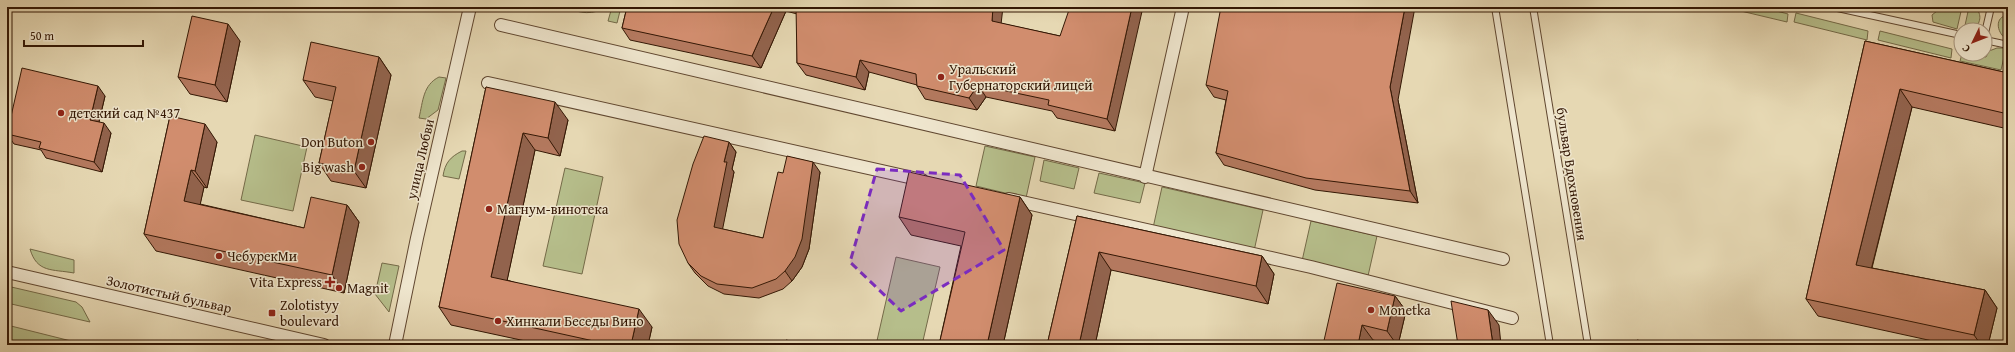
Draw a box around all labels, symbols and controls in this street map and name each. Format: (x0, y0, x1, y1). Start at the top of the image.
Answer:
scale bar (24, 22, 143, 48)
north arrow (1953, 22, 1993, 62)
text: 50 m (30, 27, 54, 44)
text: С (1958, 41, 1974, 57)
place label: Уральский Губернаторский лицей (949, 59, 1093, 95)
marker: Уральский Губернаторский лицей (936, 72, 946, 82)
place label: детский сад №437 (69, 103, 180, 123)
street label: бульвар Вдохновения (1552, 106, 1592, 242)
marker: детский сад №437 (56, 108, 66, 118)
street label: улица Любви (401, 117, 439, 202)
place label: Don Buton (301, 132, 363, 152)
marker: Don Buton (366, 137, 376, 147)
place label: Big wash (302, 157, 354, 177)
marker: Big wash (357, 162, 367, 172)
place label: Магнум-винотека (497, 199, 609, 219)
marker: Магнум-винотека (484, 204, 494, 214)
place label: ЧебурекМи (227, 246, 297, 266)
marker: ЧебурекМи (214, 251, 224, 261)
street label: Золотистый бульвар (104, 270, 234, 318)
place label: Vita Express (249, 272, 322, 292)
marker: Vita Express (325, 277, 335, 287)
place label: Magnit (347, 278, 389, 298)
marker: Magnit (334, 283, 344, 293)
place label: Zolotistyy boulevard (280, 295, 339, 331)
place label: Monetka (1379, 300, 1431, 320)
marker: Monetka (1366, 305, 1376, 315)
marker: Zolotistyy boulevard (267, 308, 277, 318)
place label: Хинкали Беседы Вино (506, 311, 644, 331)
marker: Хинкали Беседы Вино (493, 316, 503, 326)

